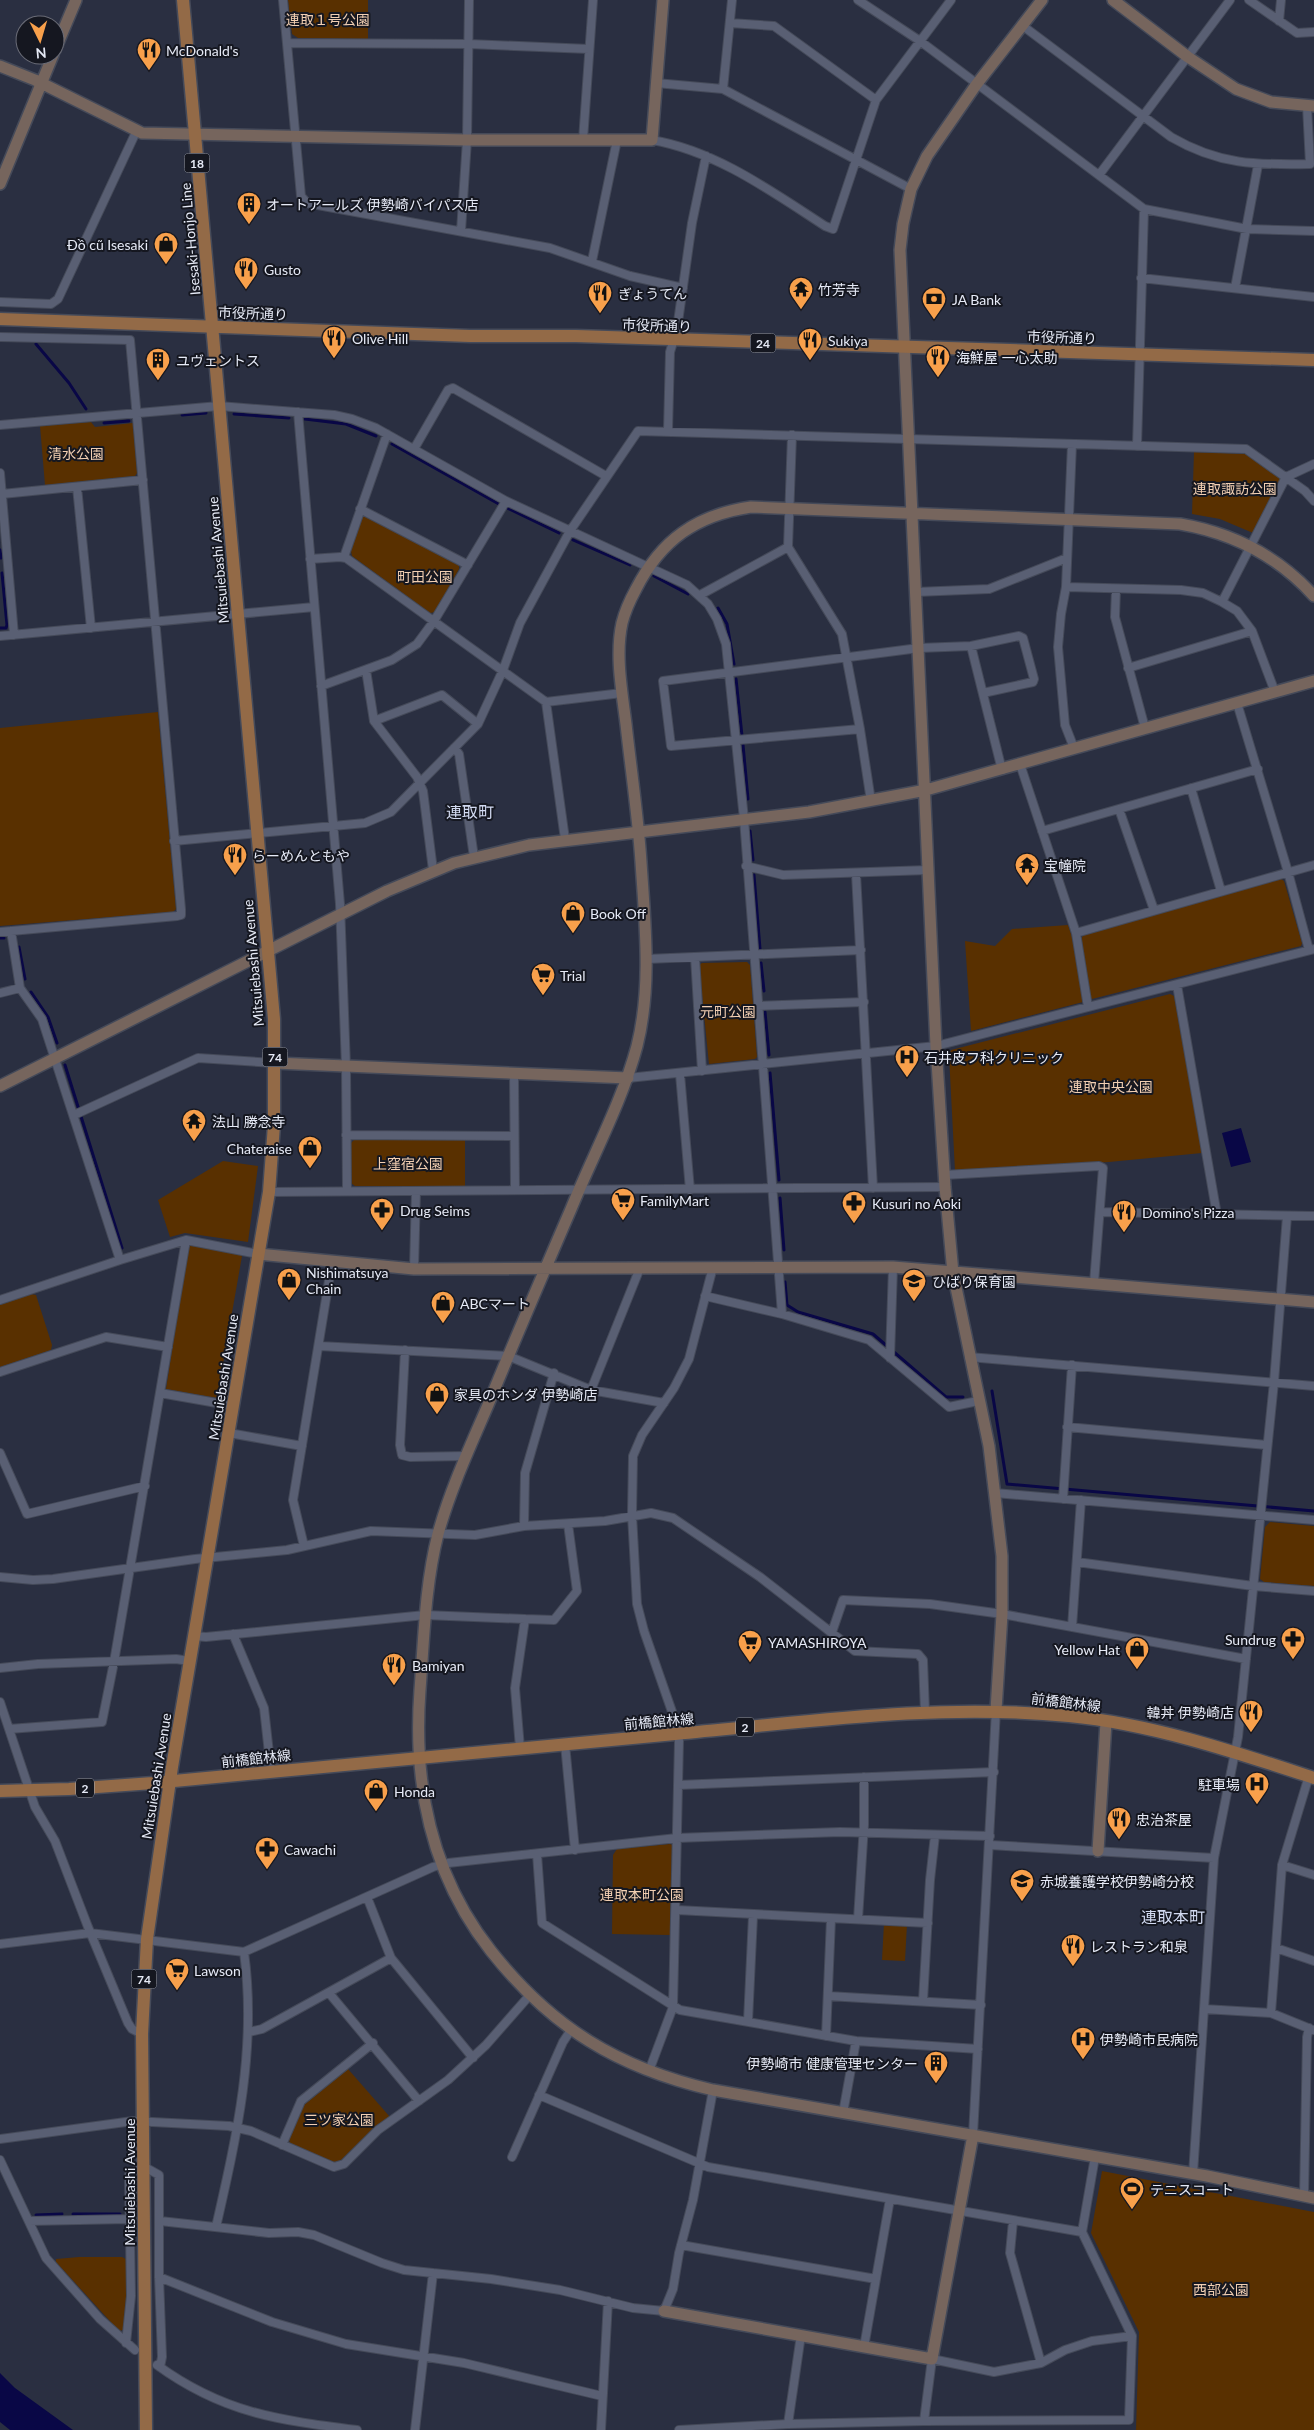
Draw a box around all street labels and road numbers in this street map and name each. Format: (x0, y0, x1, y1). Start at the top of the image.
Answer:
road number: 18 (184, 154, 210, 172)
street label: Isesaki-Honjo Line (177, 182, 203, 296)
street label: 市役所通り (218, 303, 288, 323)
street label: 市役所通り (622, 315, 692, 335)
street label: 市役所通り (1027, 327, 1097, 347)
road number: 24 (750, 333, 776, 352)
street label: Mitsuiebashi Avenue (204, 496, 232, 624)
street label: Mitsuiebashi Avenue (239, 899, 267, 1027)
road number: 74 (262, 1048, 288, 1066)
street label: Mitsuiebashi Avenue (205, 1313, 241, 1441)
street label: 前橋館林線 (1030, 1689, 1102, 1715)
street label: 前橋館林線 (623, 1709, 695, 1733)
street label: Mitsuiebashi Avenue (138, 1712, 174, 1840)
road number: 2 (736, 1718, 754, 1736)
street label: 前橋館林線 (220, 1746, 292, 1770)
road number: 2 (76, 1779, 94, 1798)
road number: 74 (132, 1970, 156, 1988)
street label: Mitsuiebashi Avenue (121, 2118, 138, 2246)

